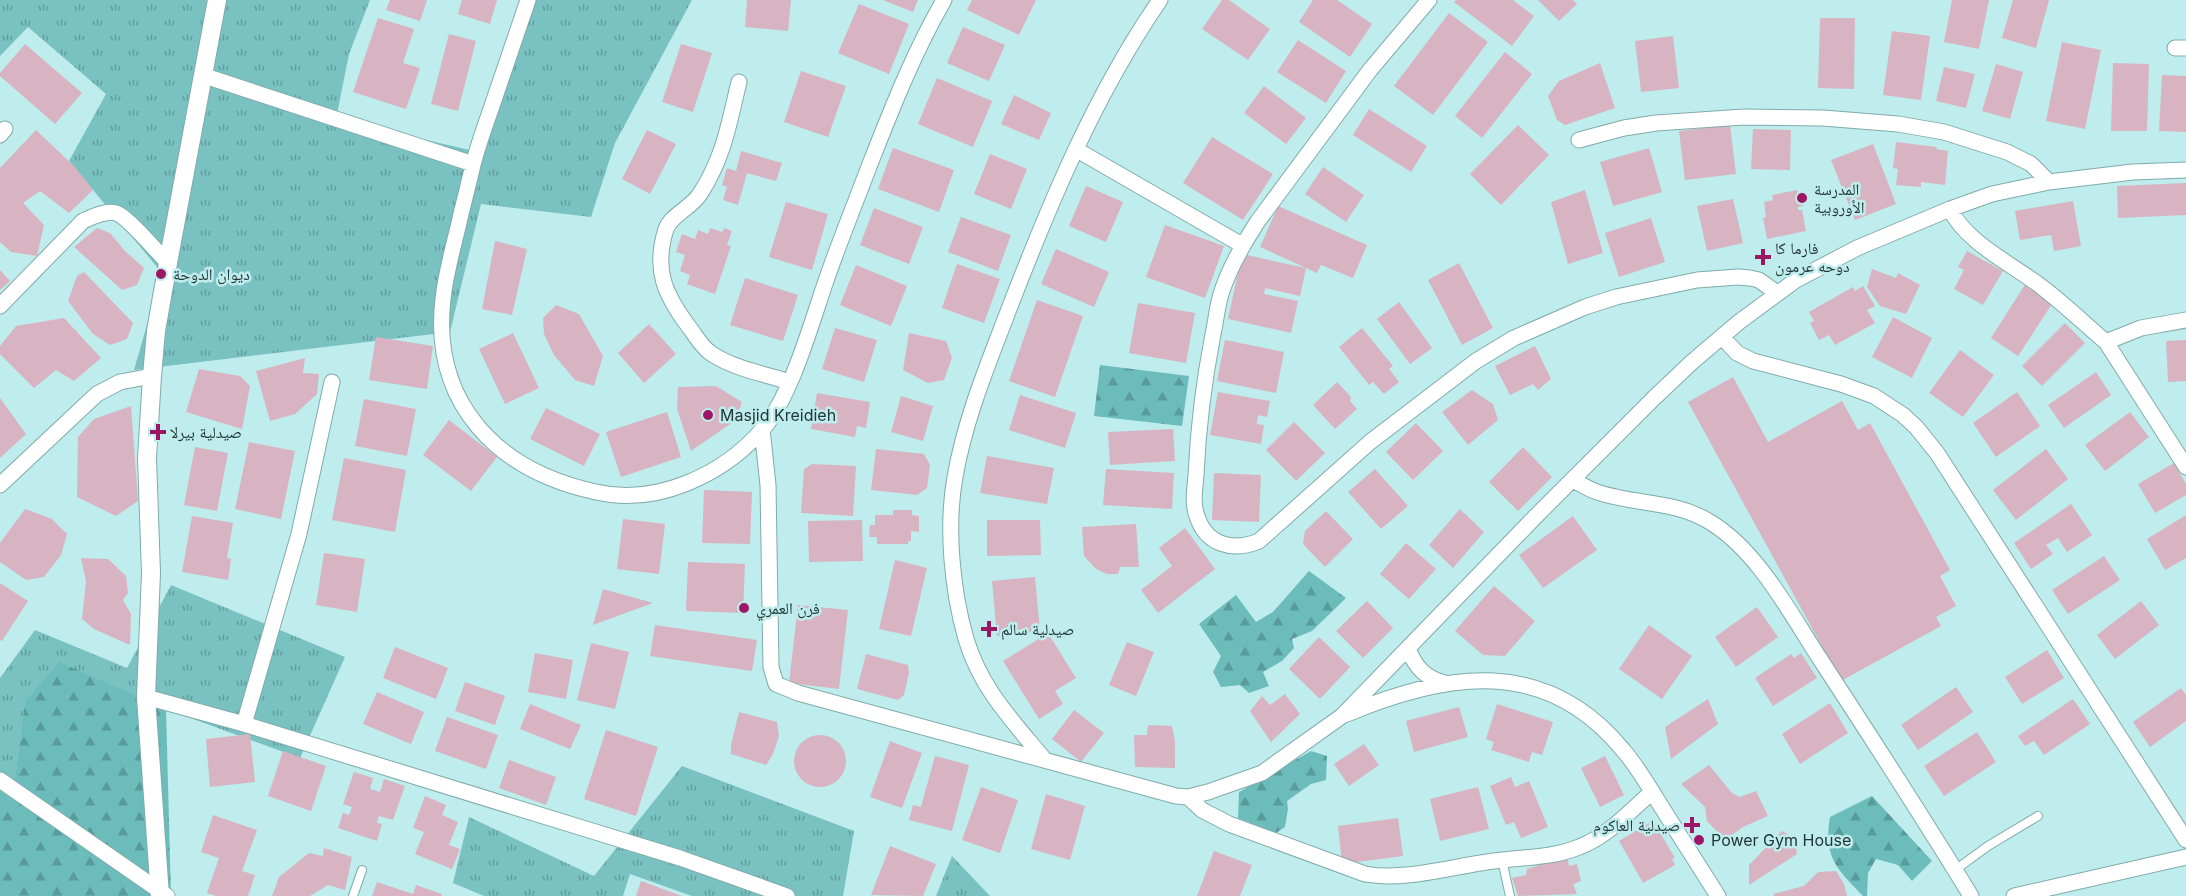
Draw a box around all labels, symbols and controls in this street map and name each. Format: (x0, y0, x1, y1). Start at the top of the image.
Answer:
place label: المدرسة الأوروبية (1814, 179, 1865, 217)
marker: المدرسة الأوروبية (1795, 191, 1809, 205)
place label: فارما كا دوحه عرمون (1775, 238, 1850, 277)
marker: فارما كا دوحه عرمون (1756, 250, 1770, 264)
place label: ديوان الدوحة (173, 264, 250, 285)
marker: ديوان الدوحة (154, 267, 168, 281)
place label: Masjid Kreidieh (720, 405, 836, 425)
marker: Masjid Kreidieh (701, 408, 715, 422)
place label: صيدلية بيرلا (170, 422, 242, 442)
marker: صيدلية بيرلا (151, 425, 165, 439)
place label: فرن العمري (756, 598, 820, 621)
marker: فرن العمري (737, 601, 751, 615)
place label: صيدلية سالم (1001, 619, 1074, 640)
marker: صيدلية سالم (982, 622, 996, 636)
place label: صيدلية العاكوم (1593, 815, 1680, 836)
marker: صيدلية العاكوم (1685, 818, 1699, 832)
place label: Power Gym House (1711, 830, 1851, 850)
marker: Power Gym House (1692, 833, 1706, 847)

